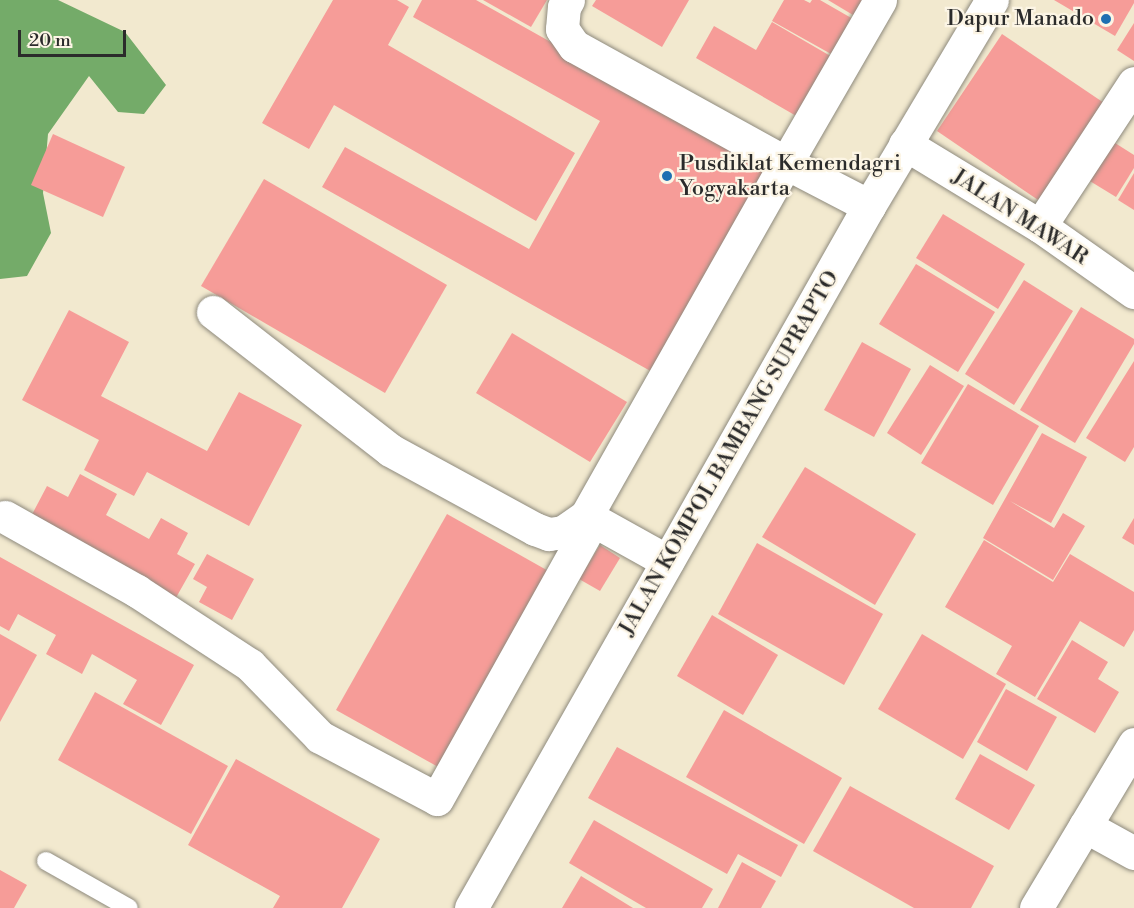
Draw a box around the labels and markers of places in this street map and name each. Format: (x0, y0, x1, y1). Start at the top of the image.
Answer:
place label: Dapur Manado (947, 6, 1094, 32)
marker: Dapur Manado (1099, 12, 1113, 26)
place label: Pusdiklat Kemendagri Yogyakarta (679, 150, 901, 202)
marker: Pusdiklat Kemendagri Yogyakarta (660, 169, 674, 183)

